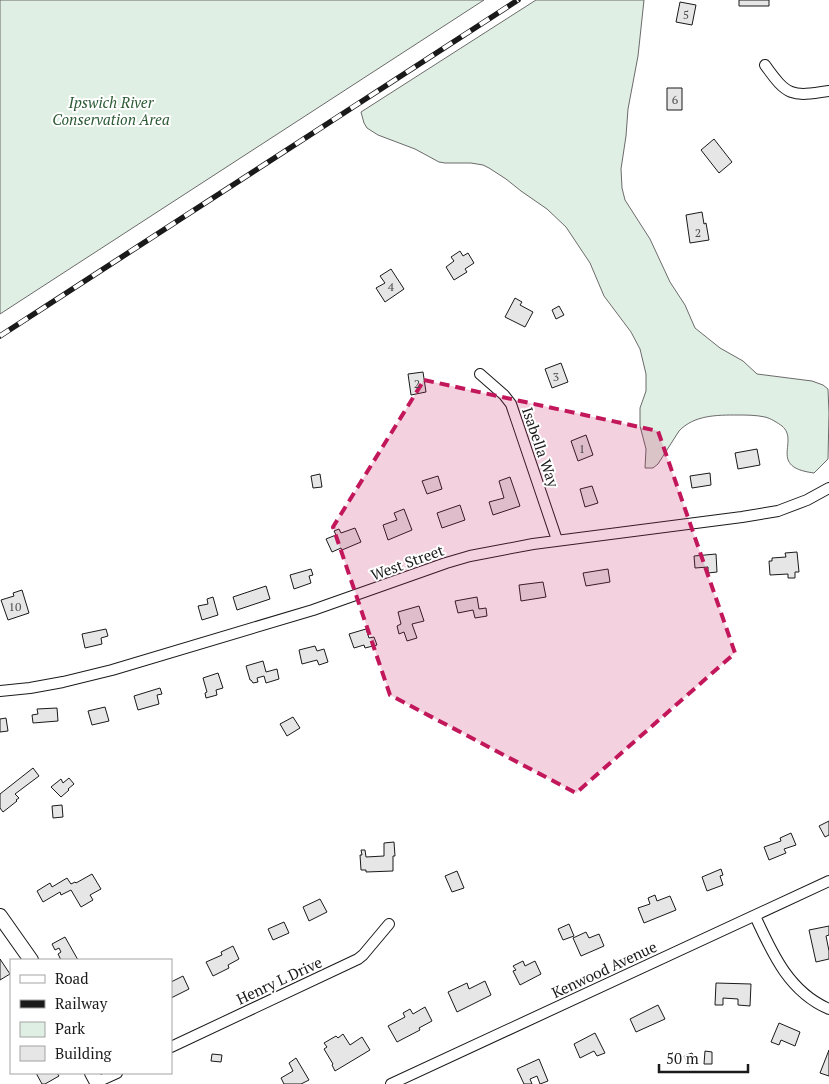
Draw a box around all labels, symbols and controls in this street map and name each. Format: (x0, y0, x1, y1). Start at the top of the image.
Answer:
house number: 5 (683, 7, 689, 22)
park label: Ipswich River Conservation Area (52, 92, 170, 129)
house number: 6 (672, 92, 679, 107)
house number: 2 (695, 225, 701, 240)
house number: 4 (388, 279, 395, 294)
house number: 3 (553, 369, 559, 384)
house number: 2 (414, 376, 420, 391)
street label: Isabella Way (518, 404, 564, 490)
house number: 1 (579, 441, 585, 456)
street label: West Street (368, 539, 447, 584)
house number: 10 (9, 599, 21, 614)
street label: Kenwood Avenue (548, 936, 660, 1002)
street label: Henry L Drive (233, 951, 325, 1009)
legend (10, 959, 172, 1074)
text: Road (55, 968, 88, 988)
text: Railway (55, 993, 108, 1013)
text: Park (55, 1018, 85, 1038)
scale bar (659, 1042, 748, 1074)
text: Building (55, 1043, 113, 1063)
text: 50 m (666, 1048, 699, 1068)

